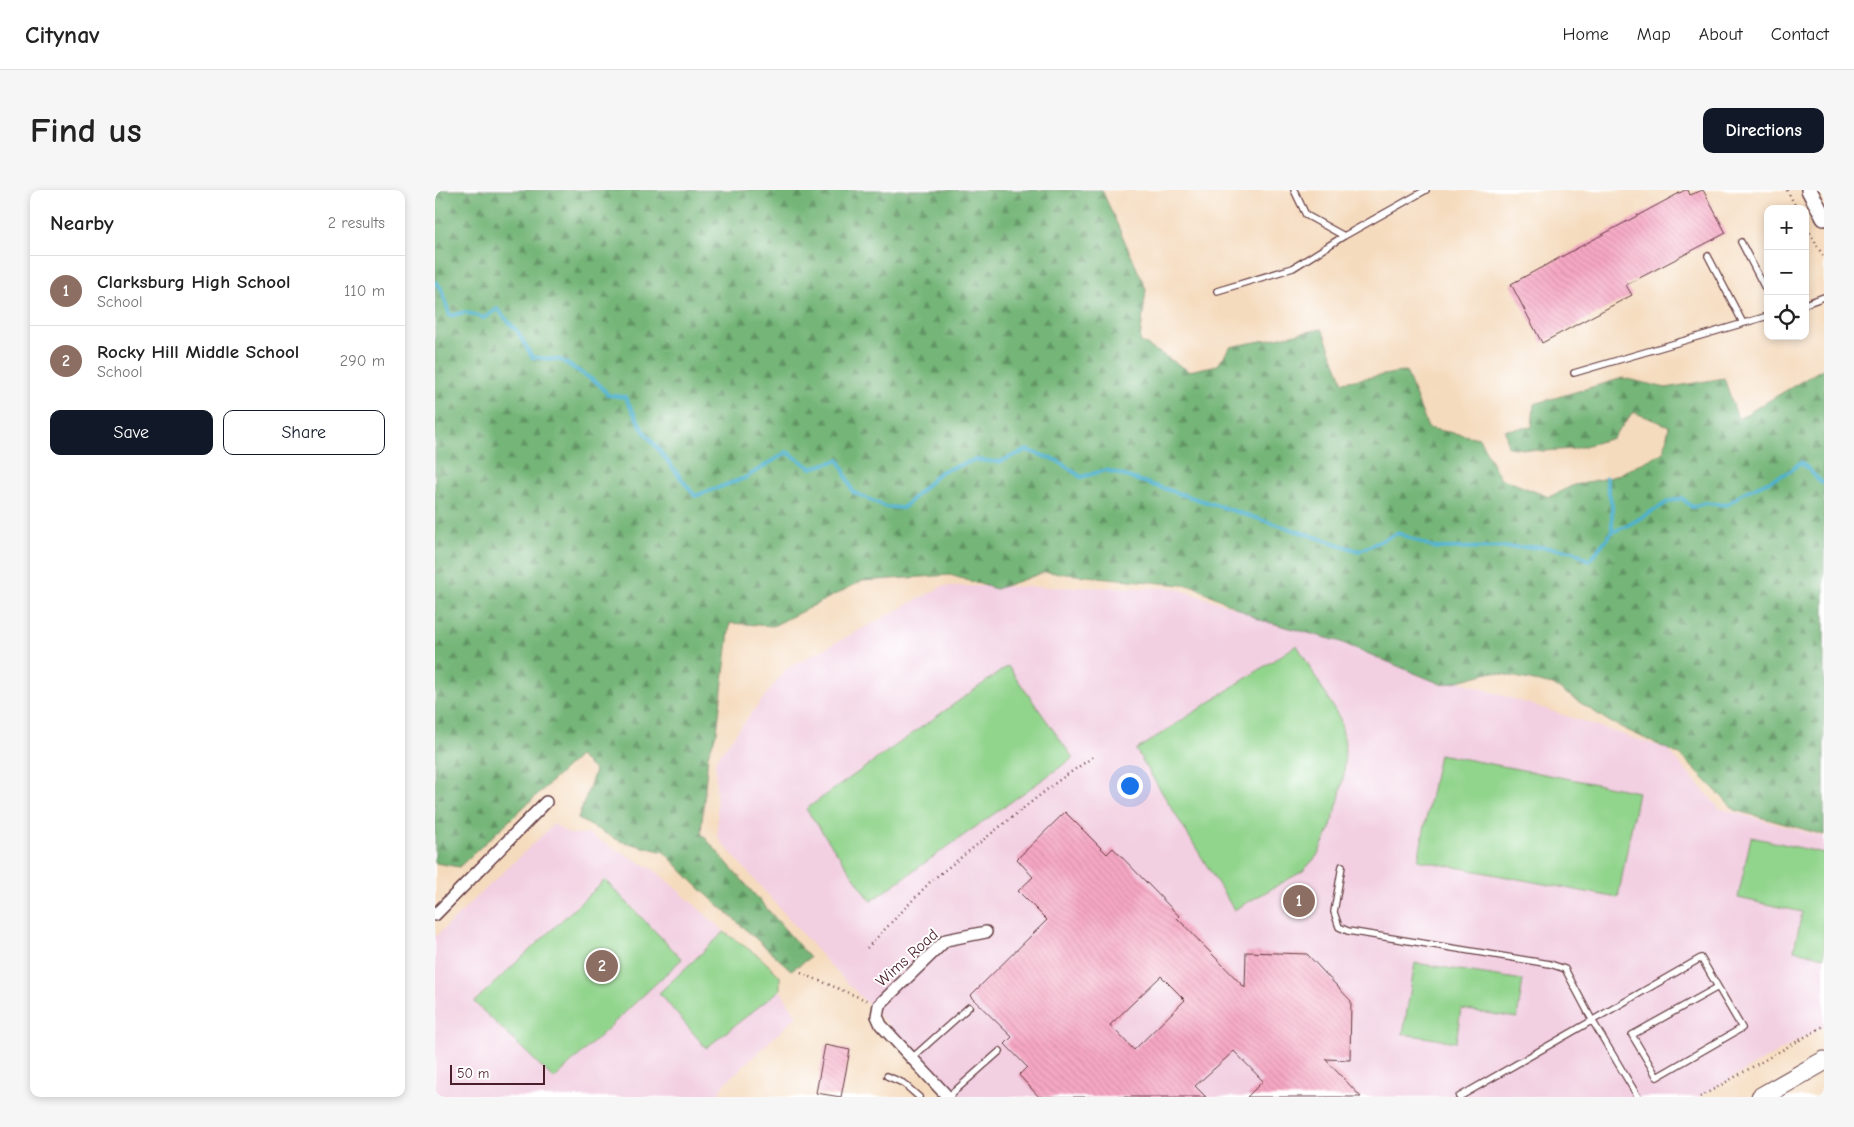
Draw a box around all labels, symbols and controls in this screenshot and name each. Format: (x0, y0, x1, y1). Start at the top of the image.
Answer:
text: Citynav (25, 21, 100, 49)
text: Home (1562, 24, 1609, 45)
text: Map (1637, 24, 1671, 45)
text: About (1699, 24, 1743, 45)
text: Contact (1771, 24, 1829, 45)
button: Directions (1703, 108, 1824, 153)
text: Find us (30, 110, 142, 151)
map controls (1764, 205, 1809, 340)
button: + (1764, 205, 1809, 250)
text: Nearby (50, 211, 114, 235)
text: 2 results (328, 214, 385, 232)
button: − (1764, 250, 1809, 295)
text: Clarksburg High School (97, 271, 290, 293)
text: 1 (63, 282, 69, 300)
text: 110 m (344, 282, 385, 300)
text: School (97, 293, 143, 311)
button: locate (1764, 295, 1809, 340)
text: Rocky Hill Middle School (97, 341, 299, 363)
text: 2 (62, 352, 70, 370)
text: 290 m (340, 352, 385, 370)
text: School (97, 363, 143, 381)
button: Save (50, 410, 213, 455)
button: Share (223, 410, 385, 455)
your location (1117, 773, 1143, 799)
pin: 1 (1283, 882, 1315, 920)
street label: Wims Road (872, 925, 942, 991)
pin: 2 (586, 947, 618, 985)
scale bar (450, 1062, 545, 1085)
text: 50 m (457, 1065, 489, 1082)

